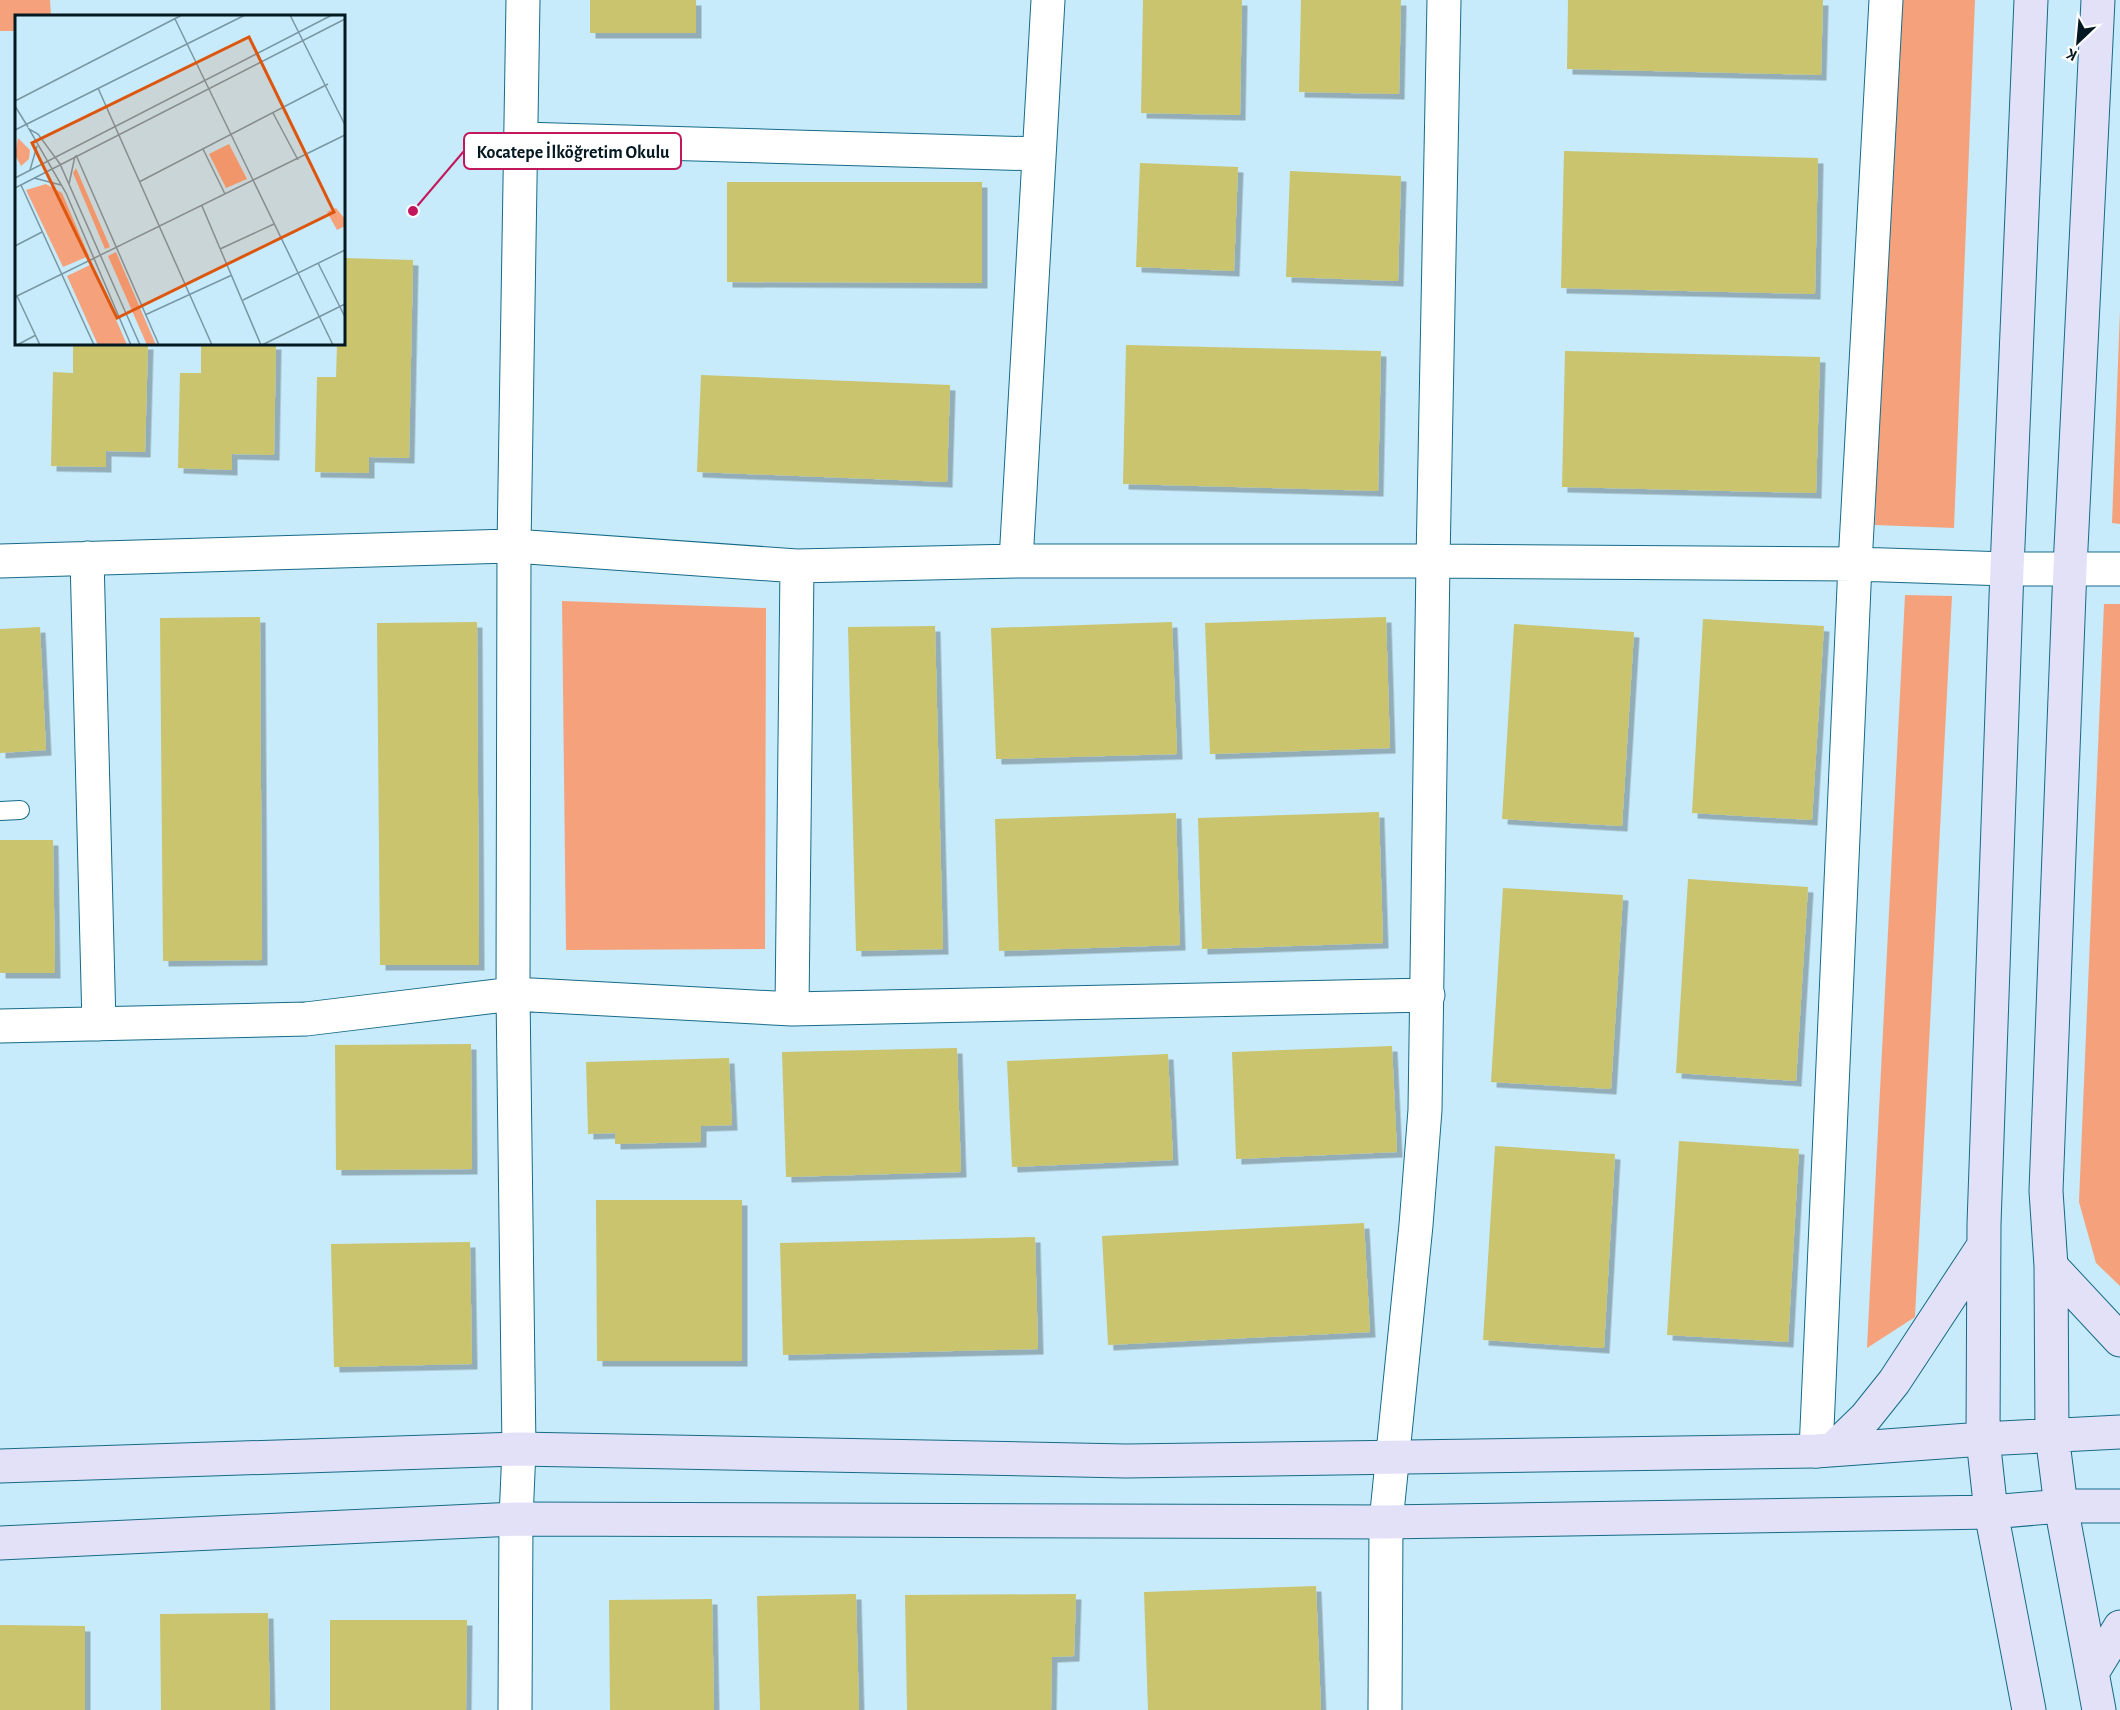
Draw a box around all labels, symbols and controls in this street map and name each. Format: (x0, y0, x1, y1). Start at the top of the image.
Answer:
north arrow (2048, 12, 2108, 72)
inset map (15, 15, 345, 345)
text: K (2064, 45, 2080, 64)
callout: Kocatepe İlköğretim Okulu (464, 133, 681, 169)
text: Kocatepe İlköğretim Okulu (476, 141, 670, 162)

